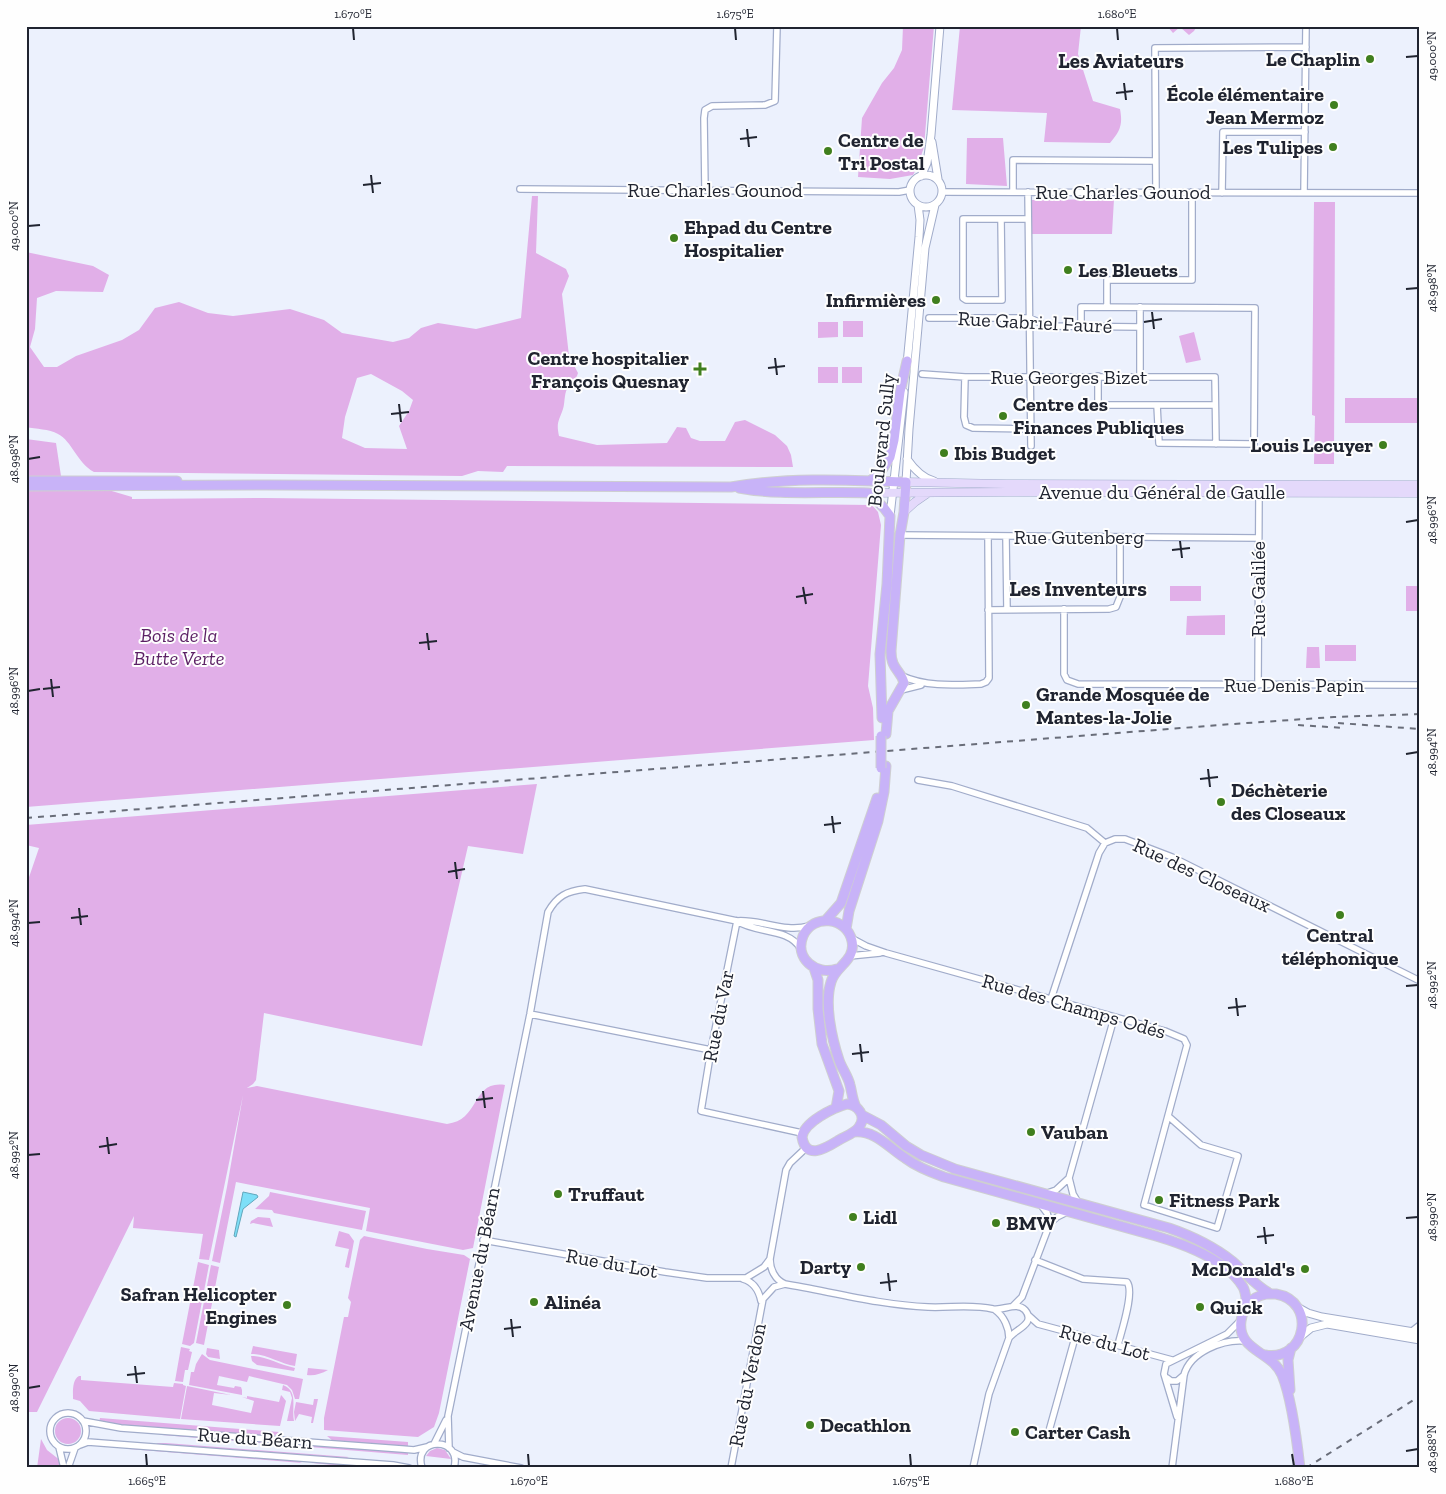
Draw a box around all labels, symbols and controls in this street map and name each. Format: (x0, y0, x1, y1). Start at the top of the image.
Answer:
text: 1.670°E (334, 7, 372, 21)
text: 1.675°E (717, 7, 753, 21)
text: 1.680°E (1098, 7, 1136, 21)
text: 49.000°N (1425, 31, 1439, 81)
place label: Le Chaplin (1266, 47, 1360, 71)
district label: Les Aviateurs (1058, 48, 1184, 73)
marker: Le Chaplin (1364, 53, 1376, 65)
place label: École élémentaire Jean Mermoz (1167, 82, 1324, 129)
marker: École élémentaire Jean Mermoz (1328, 99, 1340, 111)
place label: Centre de Tri Postal (838, 128, 925, 175)
place label: Les Tulipes (1223, 135, 1323, 159)
marker: Les Tulipes (1327, 141, 1339, 153)
marker: Centre de Tri Postal (822, 145, 834, 157)
street label: Rue Charles Gounod (627, 178, 803, 202)
street label: Rue Charles Gounod (1035, 180, 1211, 204)
text: 49.000°N (7, 201, 21, 251)
place label: Ehpad du Centre Hospitalier (684, 215, 832, 262)
marker: Ehpad du Centre Hospitalier (668, 232, 680, 244)
place label: Les Bleuets (1078, 258, 1178, 282)
marker: Les Bleuets (1062, 264, 1074, 276)
text: 48.998°N (1425, 264, 1439, 312)
place label: Infirmières (826, 288, 926, 312)
marker: Infirmières (930, 294, 942, 306)
street label: Rue Gabriel Fauré (957, 306, 1113, 338)
place label: Centre hospitalier François Quesnay (528, 346, 689, 393)
marker: Centre hospitalier François Quesnay (693, 362, 707, 376)
street label: Rue Georges Bizet (991, 365, 1148, 389)
street label: Boulevard Sully (862, 371, 900, 508)
place label: Centre des Finances Publiques (1013, 392, 1184, 439)
marker: Centre des Finances Publiques (997, 410, 1009, 422)
place label: Louis Lecuyer (1250, 433, 1373, 457)
text: 48.998°N (7, 435, 21, 483)
marker: Louis Lecuyer (1377, 439, 1389, 451)
place label: Ibis Budget (954, 441, 1057, 465)
marker: Ibis Budget (938, 447, 950, 459)
street label: Avenue du Général de Gaulle (1039, 480, 1285, 504)
text: 48.996°N (1425, 496, 1439, 544)
street label: Rue Gutenberg (1014, 525, 1144, 549)
street label: Rue Galilée (1246, 541, 1270, 637)
district label: Les Inventeurs (1009, 576, 1147, 601)
park label: Bois de la Butte Verte (134, 623, 224, 670)
text: 48.996°N (7, 667, 21, 715)
street label: Rue Denis Papin (1224, 673, 1365, 697)
place label: Grande Mosquée de Mantes-la-Jolie (1036, 682, 1210, 729)
marker: Grande Mosquée de Mantes-la-Jolie (1020, 699, 1032, 711)
text: 48.994°N (1425, 728, 1439, 776)
place label: Déchèterie des Closeaux (1231, 778, 1346, 825)
marker: Déchèterie des Closeaux (1215, 796, 1227, 808)
street label: Rue des Closeaux (1129, 833, 1275, 917)
text: 48.994°N (7, 899, 21, 947)
marker: Central téléphonique (1334, 909, 1346, 921)
place label: Central téléphonique (1282, 923, 1399, 970)
text: 48.992°N (1425, 961, 1439, 1009)
street label: Rue du Var (697, 968, 739, 1064)
street label: Rue des Champs Odés (979, 968, 1169, 1044)
place label: Vauban (1041, 1120, 1108, 1144)
marker: Vauban (1025, 1126, 1037, 1138)
text: 48.992°N (7, 1131, 21, 1179)
place label: Truffaut (568, 1182, 645, 1206)
street label: Avenue du Béarn (453, 1185, 505, 1333)
marker: Truffaut (552, 1188, 564, 1200)
place label: Fitness Park (1169, 1188, 1280, 1212)
text: 48.990°N (1425, 1193, 1439, 1241)
marker: Fitness Park (1153, 1194, 1165, 1206)
place label: Lidl (863, 1205, 898, 1229)
marker: Lidl (847, 1211, 859, 1223)
place label: BMW (1006, 1211, 1056, 1235)
marker: BMW (990, 1217, 1002, 1229)
street label: Rue du Lot (564, 1243, 660, 1283)
place label: Darty (800, 1255, 851, 1279)
place label: McDonald's (1191, 1257, 1295, 1281)
marker: Darty (855, 1261, 867, 1273)
marker: McDonald's (1299, 1263, 1311, 1275)
place label: Safran Helicopter Engines (120, 1282, 277, 1329)
place label: Alinéa (544, 1290, 601, 1314)
place label: Quick (1210, 1295, 1263, 1319)
marker: Alinéa (528, 1296, 540, 1308)
marker: Safran Helicopter Engines (281, 1299, 293, 1311)
marker: Quick (1194, 1301, 1206, 1313)
street label: Rue du Lot (1057, 1318, 1153, 1366)
street label: Rue du Verdon (723, 1320, 771, 1449)
text: 48.990°N (7, 1364, 21, 1412)
place label: Decathlon (820, 1413, 911, 1437)
marker: Decathlon (804, 1419, 816, 1431)
place label: Carter Cash (1025, 1420, 1131, 1444)
street label: Rue du Béarn (197, 1422, 314, 1454)
text: 48.988°N (1425, 1425, 1439, 1473)
marker: Carter Cash (1009, 1426, 1021, 1438)
text: 1.665°E (128, 1474, 166, 1488)
text: 1.670°E (510, 1474, 548, 1488)
text: 1.675°E (893, 1474, 929, 1488)
text: 1.680°E (1275, 1474, 1313, 1488)

